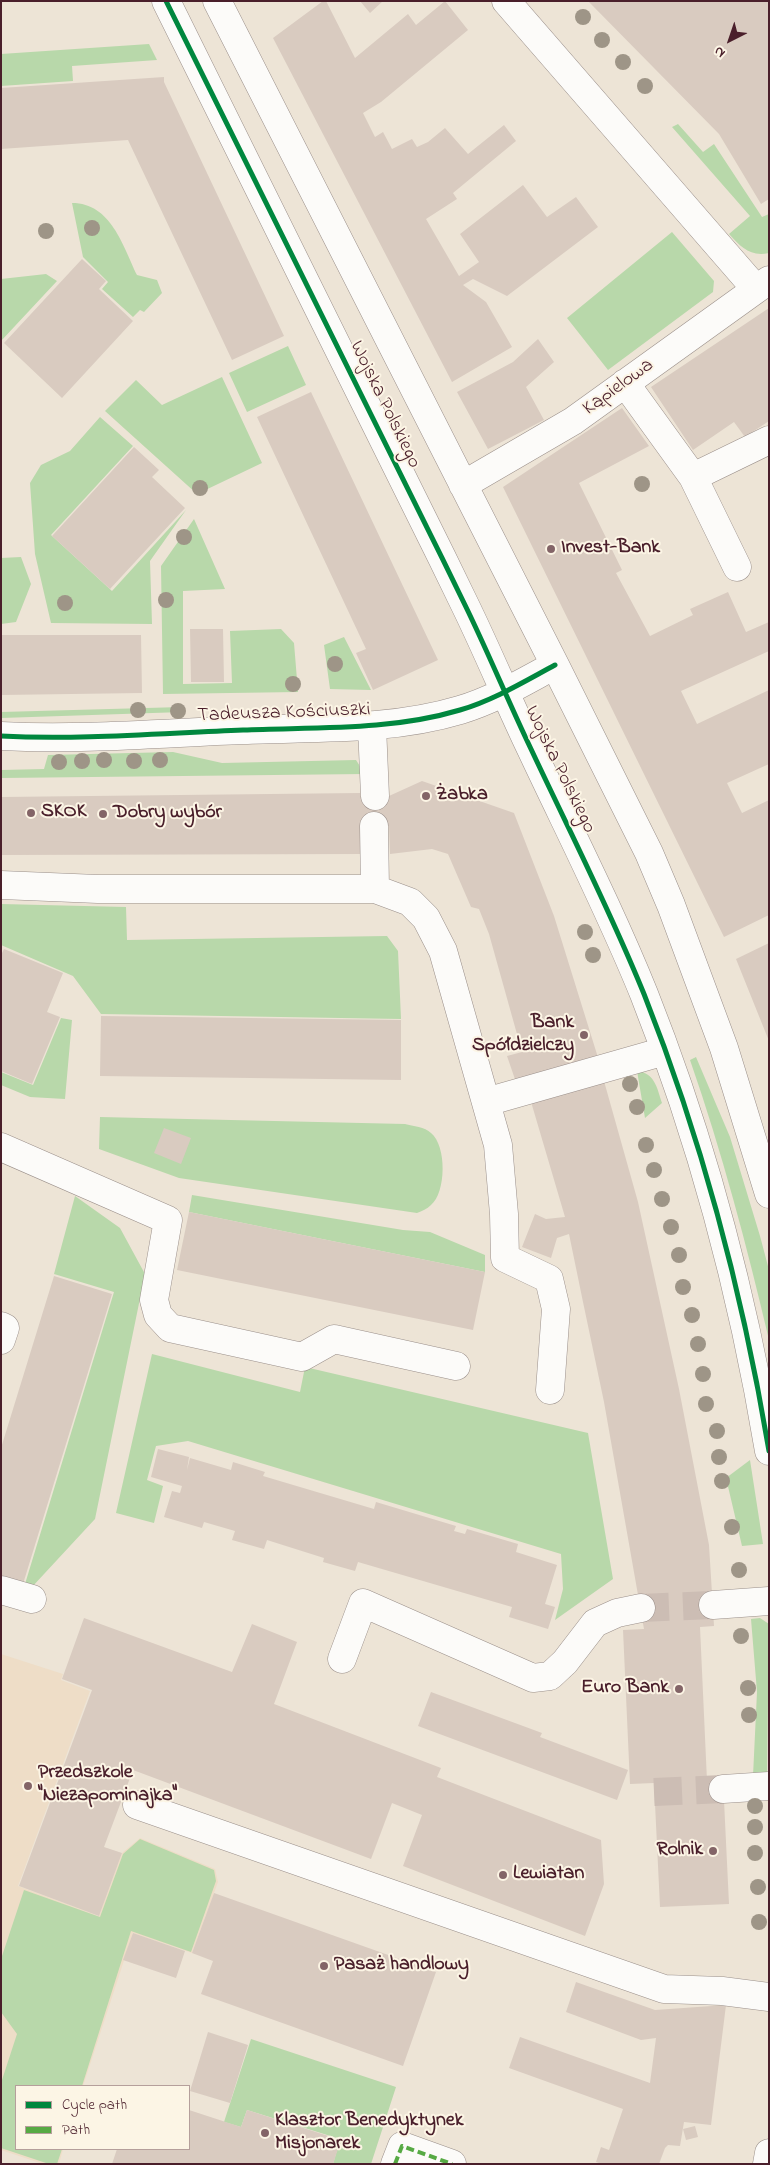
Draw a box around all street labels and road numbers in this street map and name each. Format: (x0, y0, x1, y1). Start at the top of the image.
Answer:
street label: Wojska Polskiego (343, 337, 425, 473)
street label: Kąpielowa (579, 354, 659, 422)
street label: Tadeusza Kościuszki (197, 699, 371, 729)
street label: Wojska Polskiego (518, 702, 600, 838)

